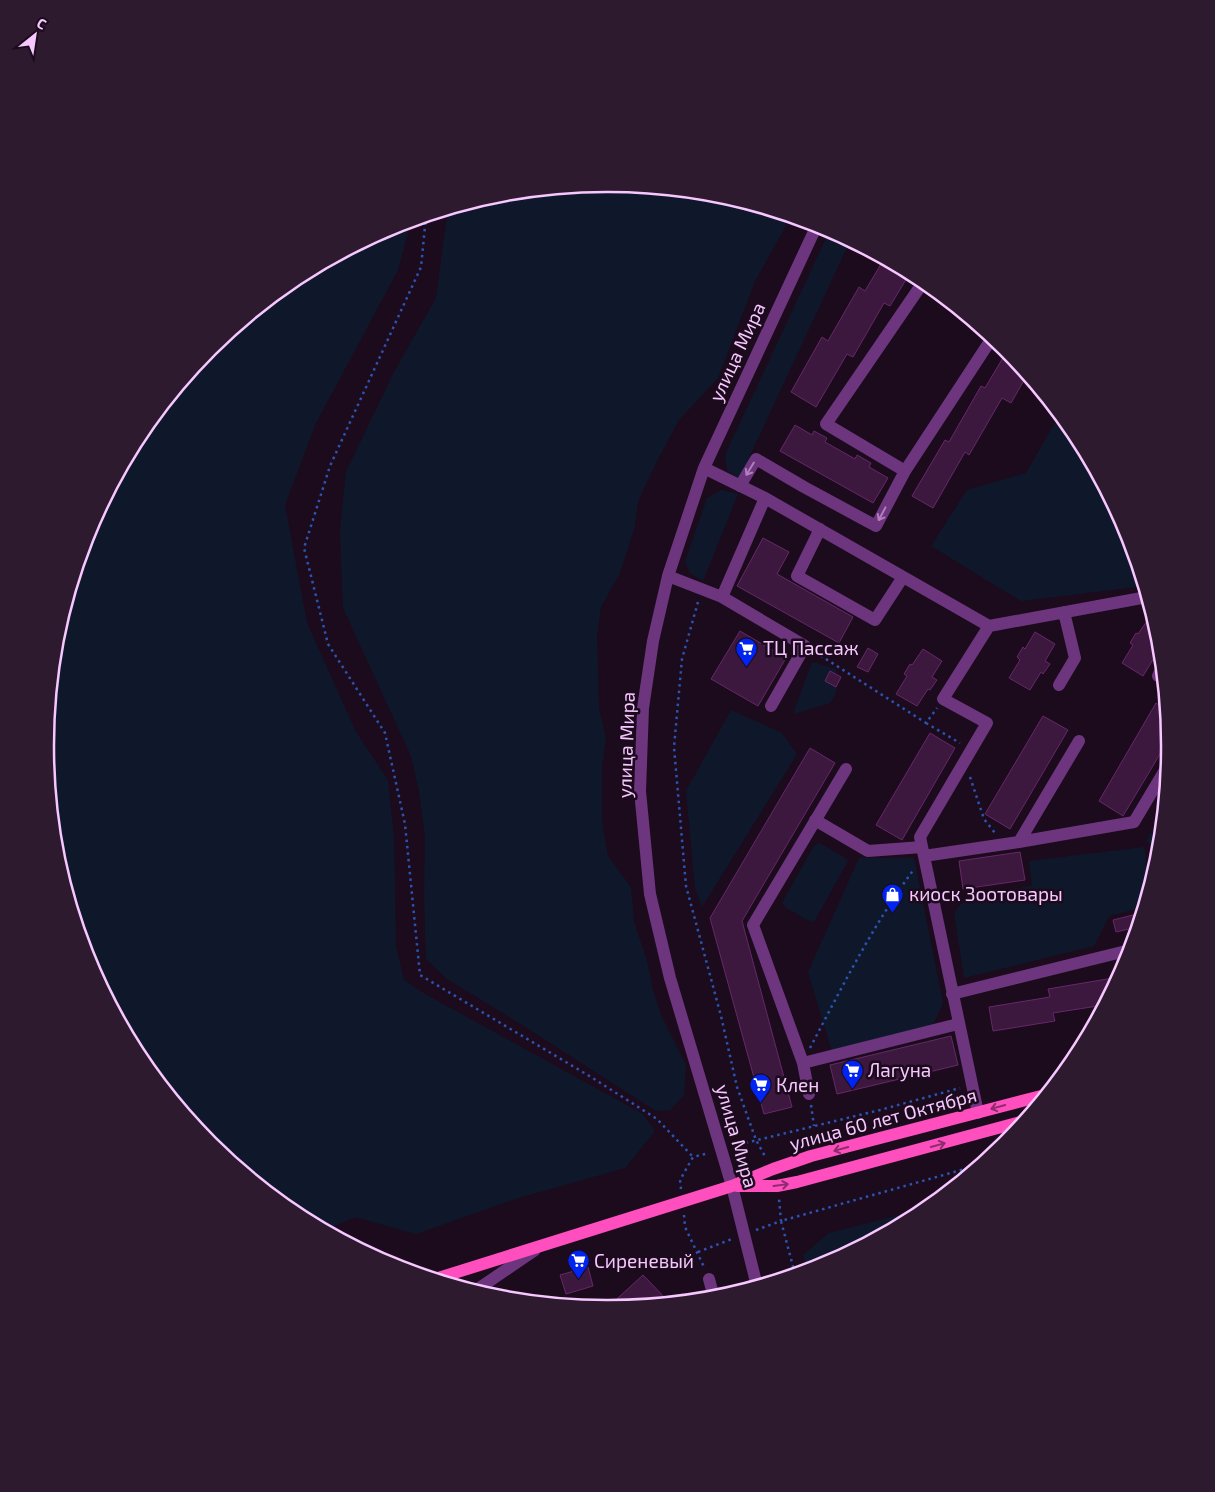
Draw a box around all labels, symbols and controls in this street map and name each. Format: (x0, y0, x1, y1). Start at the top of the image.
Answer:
north arrow (10, 10, 60, 60)
text: С (34, 14, 50, 33)
street label: улица Мира (704, 299, 770, 405)
one-way arrow (744, 462, 754, 476)
one-way arrow (877, 507, 887, 522)
supermarket icon: ТЦ Пассаж (735, 636, 759, 667)
place label: ТЦ Пассаж (763, 636, 859, 659)
street label: улица Мира (612, 691, 640, 799)
shop icon: киоск Зоотовары (881, 882, 905, 913)
place label: киоск Зоотовары (909, 882, 1063, 905)
supermarket icon: Лагуна (840, 1058, 864, 1089)
place label: Лагуна (868, 1058, 931, 1082)
supermarket icon: Клен (748, 1073, 772, 1104)
place label: Клен (776, 1073, 819, 1096)
street label: улица Мира (711, 1081, 763, 1191)
street label: улица 60 лет Октября (787, 1082, 979, 1156)
one-way arrow (990, 1103, 1006, 1113)
one-way arrow (930, 1140, 946, 1149)
one-way arrow (833, 1144, 849, 1154)
one-way arrow (773, 1180, 789, 1190)
supermarket icon: Сиреневый (566, 1249, 590, 1280)
place label: Сиреневый (594, 1249, 694, 1272)

